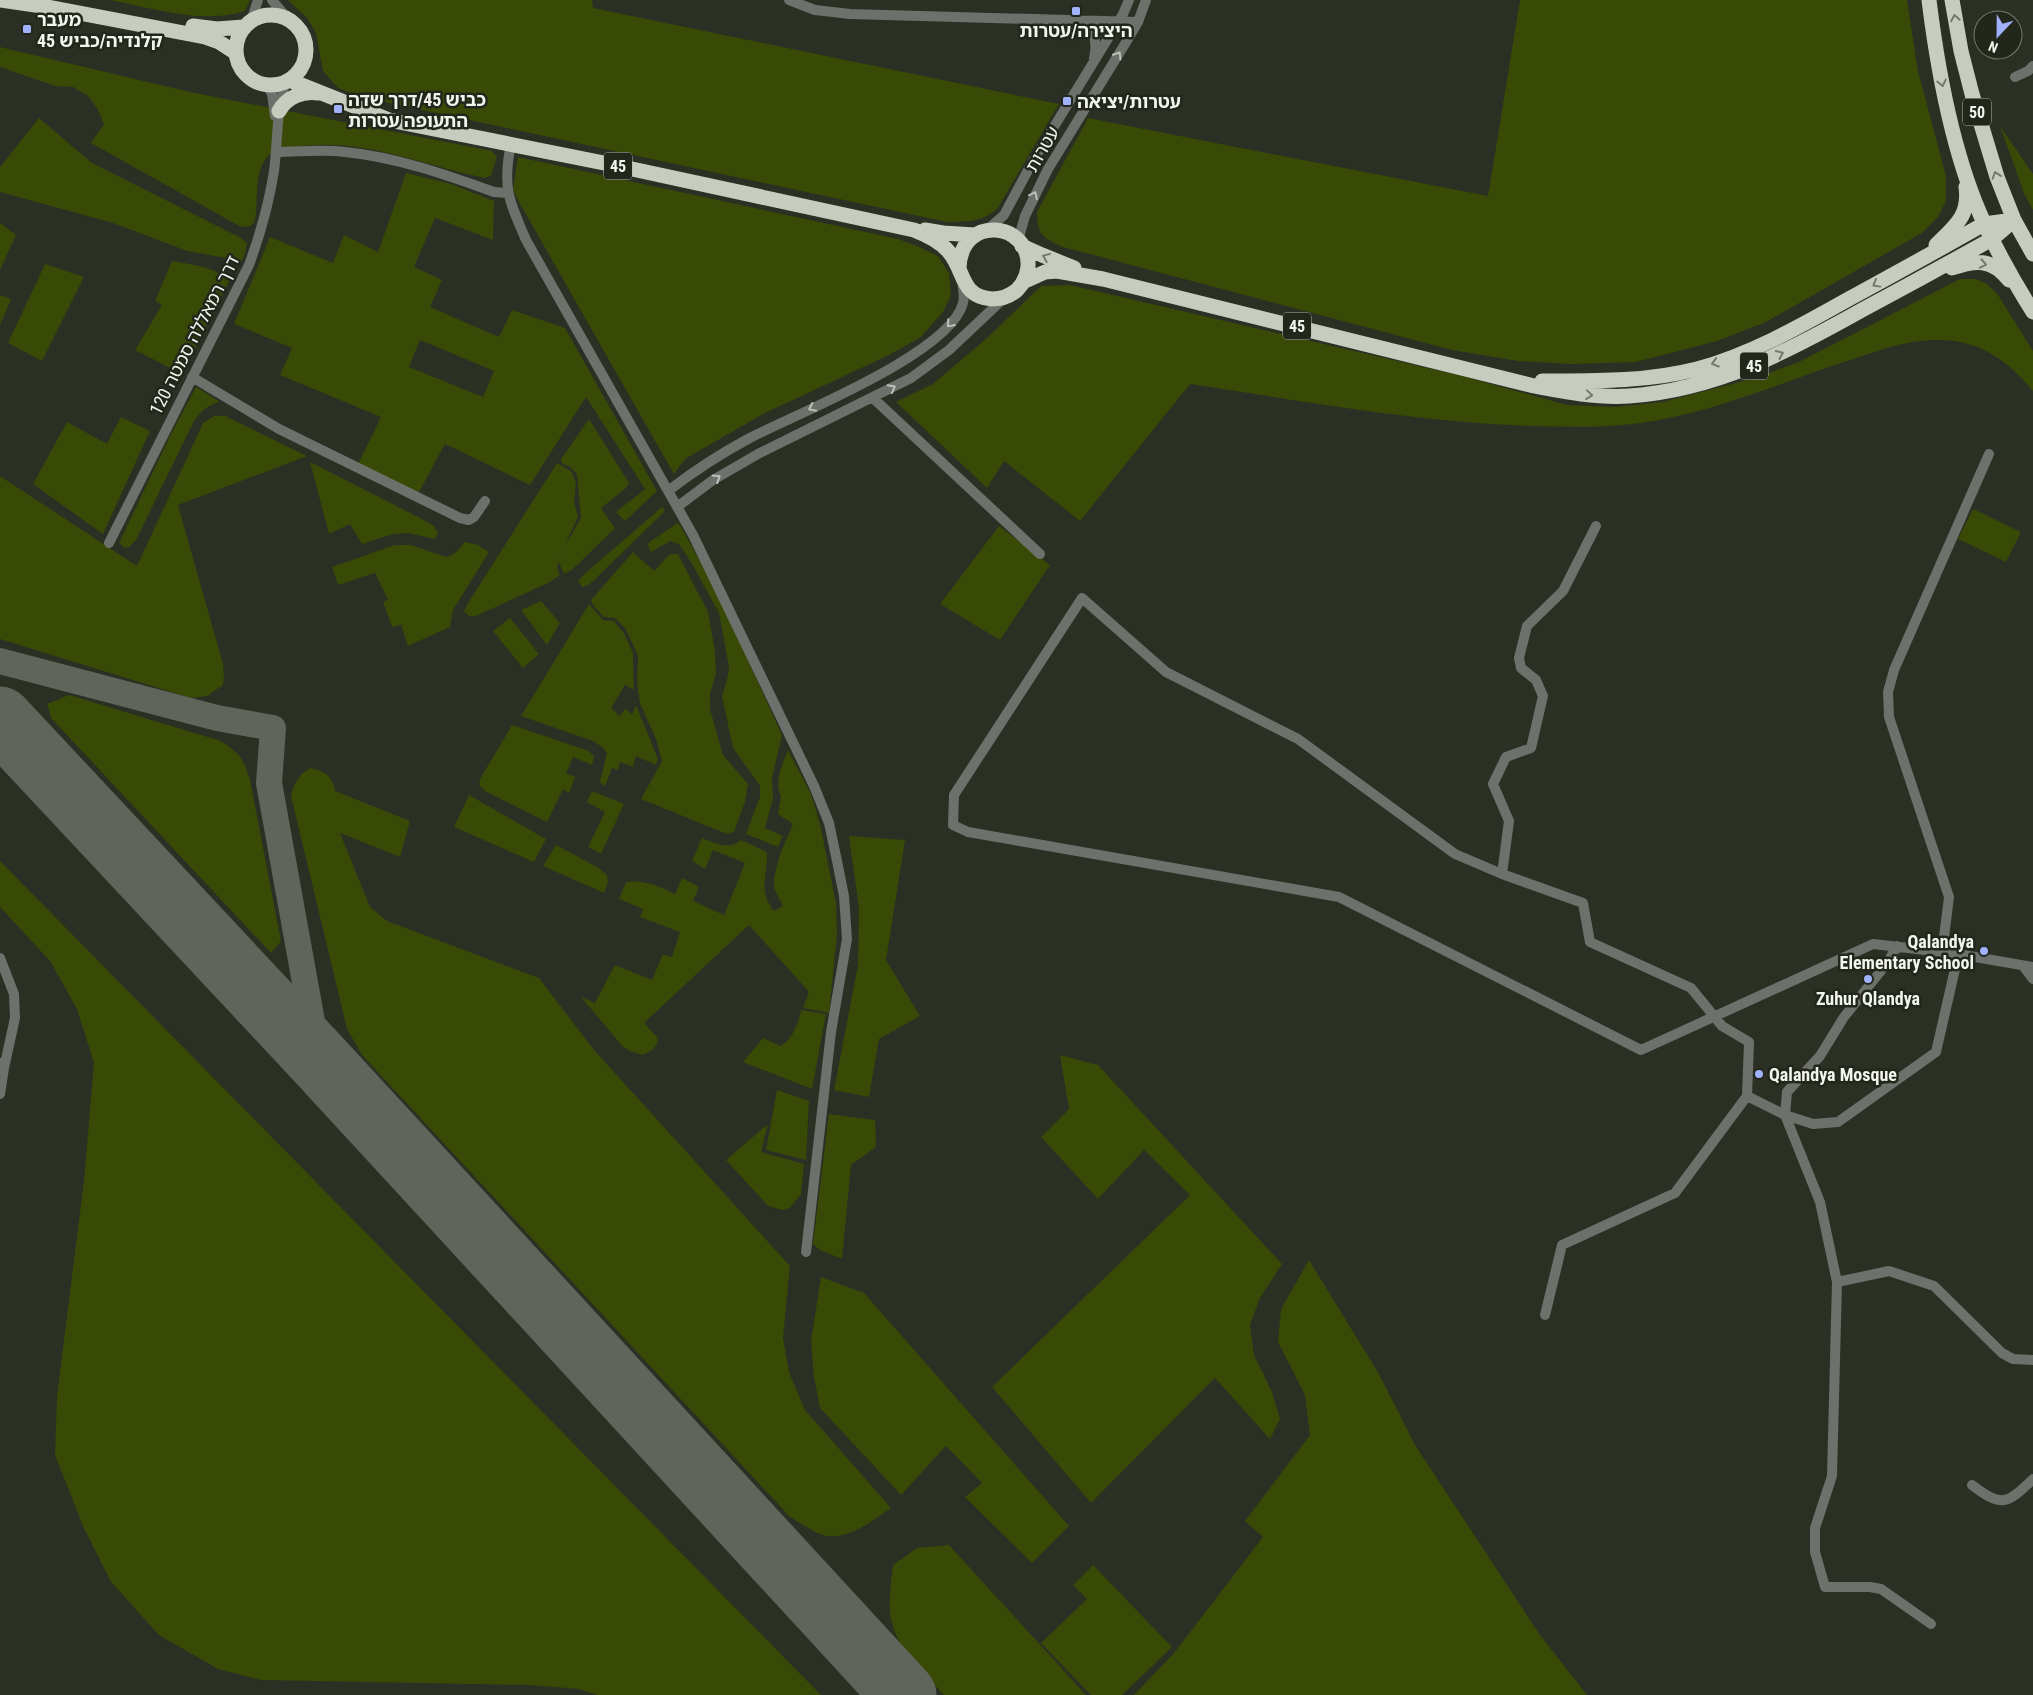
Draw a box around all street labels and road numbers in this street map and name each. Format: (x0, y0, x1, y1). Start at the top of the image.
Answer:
road number: 50 (1963, 98, 1991, 125)
street label: עטרות (1021, 123, 1063, 175)
road number: 45 (604, 153, 632, 180)
street label: דרך רמאללה סמטה 120 (145, 252, 243, 418)
road number: 45 (1283, 312, 1311, 340)
road number: 45 (1740, 352, 1768, 380)

